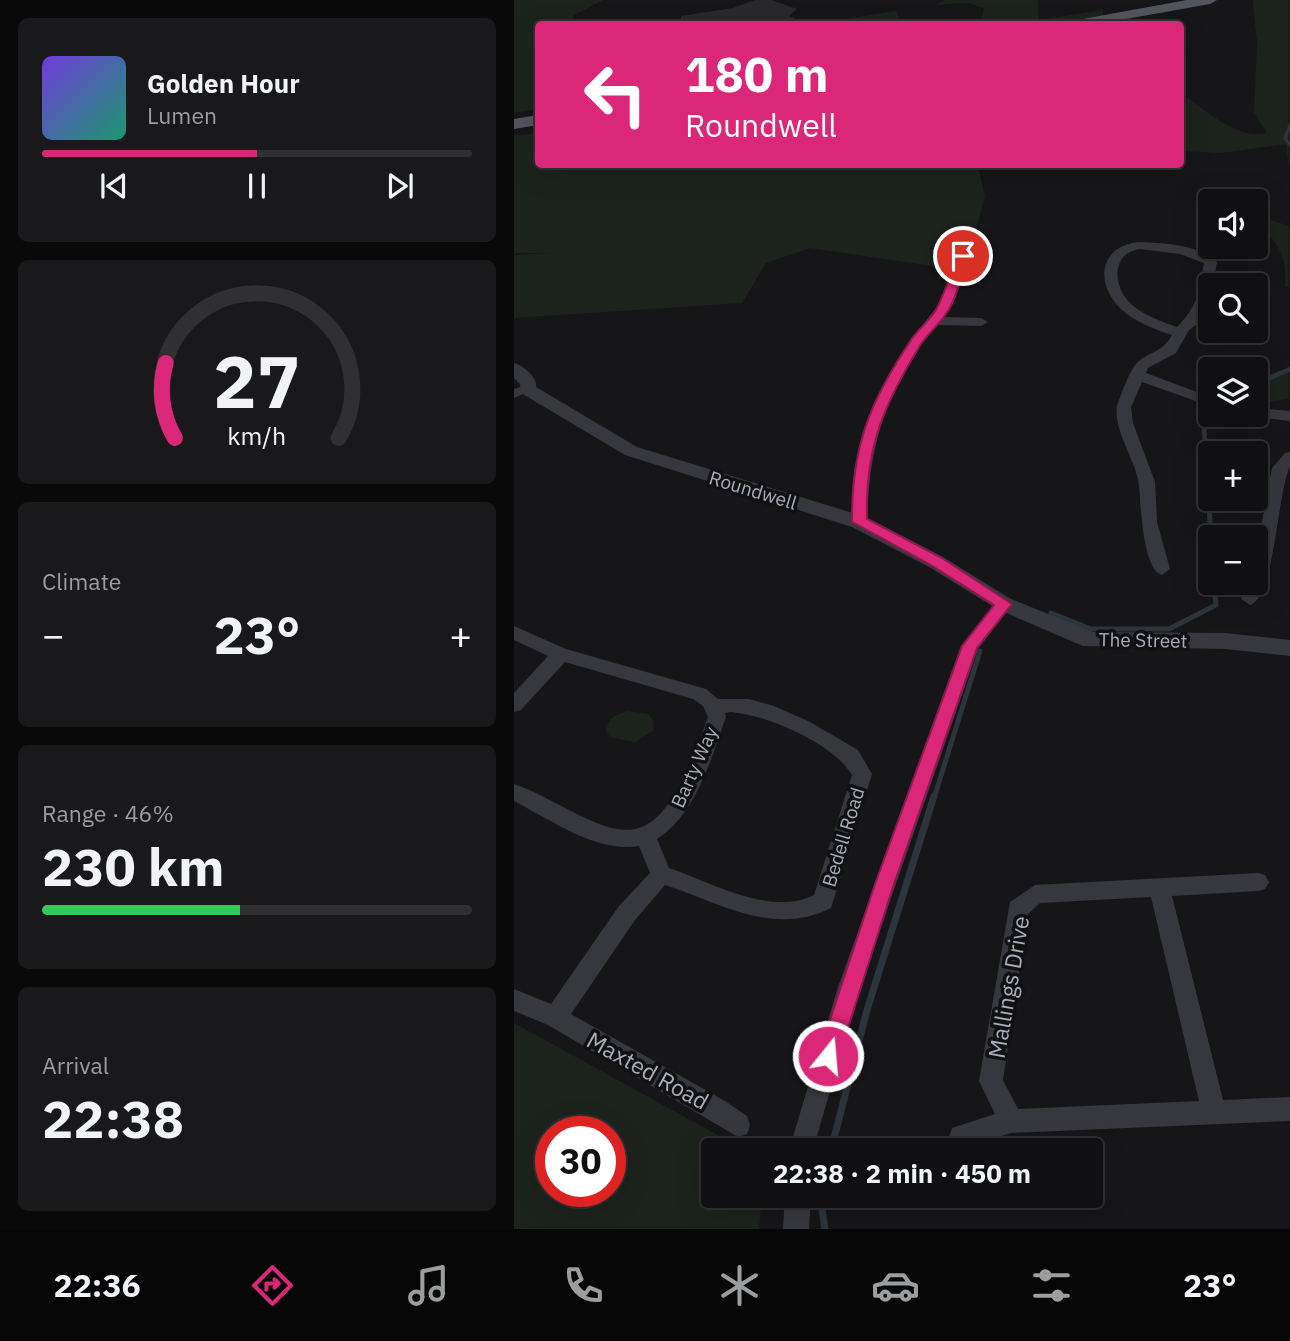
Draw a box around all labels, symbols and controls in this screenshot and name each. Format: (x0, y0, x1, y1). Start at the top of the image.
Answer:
text: 180 m (685, 42, 829, 105)
icon: left (570, 49, 661, 140)
text: Golden Hour (147, 66, 300, 100)
text: Lumen (147, 100, 217, 130)
text: Roundwell (685, 104, 837, 146)
icon: previous (95, 167, 133, 205)
icon: pause (238, 167, 276, 205)
icon: next (381, 167, 419, 205)
map controls (1198, 189, 1268, 595)
button: sound (1198, 189, 1268, 259)
pin (933, 226, 993, 286)
icon: arrive (944, 237, 982, 275)
button: search (1198, 273, 1268, 343)
text: 27 (213, 334, 301, 429)
button: layers (1198, 357, 1268, 427)
text: km/h (228, 419, 286, 452)
button: + (1198, 441, 1268, 511)
street label: Roundwell (706, 465, 800, 515)
button: − (1198, 525, 1268, 595)
text: Climate (42, 566, 121, 596)
text: 23° (214, 601, 300, 668)
text: − (42, 610, 65, 659)
text: + (449, 610, 472, 659)
street label: The Street (1098, 627, 1188, 653)
street label: Barty Way (665, 722, 723, 811)
street label: Bedell Road (817, 784, 869, 890)
text: Range · 46% (42, 798, 174, 828)
text: 230 km (42, 833, 224, 900)
street label: Mallings Drive (981, 913, 1035, 1061)
position arrow (791, 1019, 865, 1093)
street label: Maxted Road (582, 1024, 714, 1116)
text: Arrival (42, 1050, 109, 1080)
text: 22:38 (42, 1085, 184, 1152)
speed limit sign: 30 (535, 1116, 626, 1207)
text: 22:38 · 2 min · 450 m (773, 1156, 1031, 1190)
icon: directions (248, 1261, 297, 1310)
icon: music (404, 1261, 453, 1310)
icon: phone (559, 1261, 608, 1310)
icon: climate (715, 1261, 764, 1310)
icon: car (871, 1261, 920, 1310)
icon: filters (1027, 1261, 1076, 1310)
text: 22:36 (53, 1264, 141, 1306)
text: 23° (1183, 1264, 1237, 1306)

